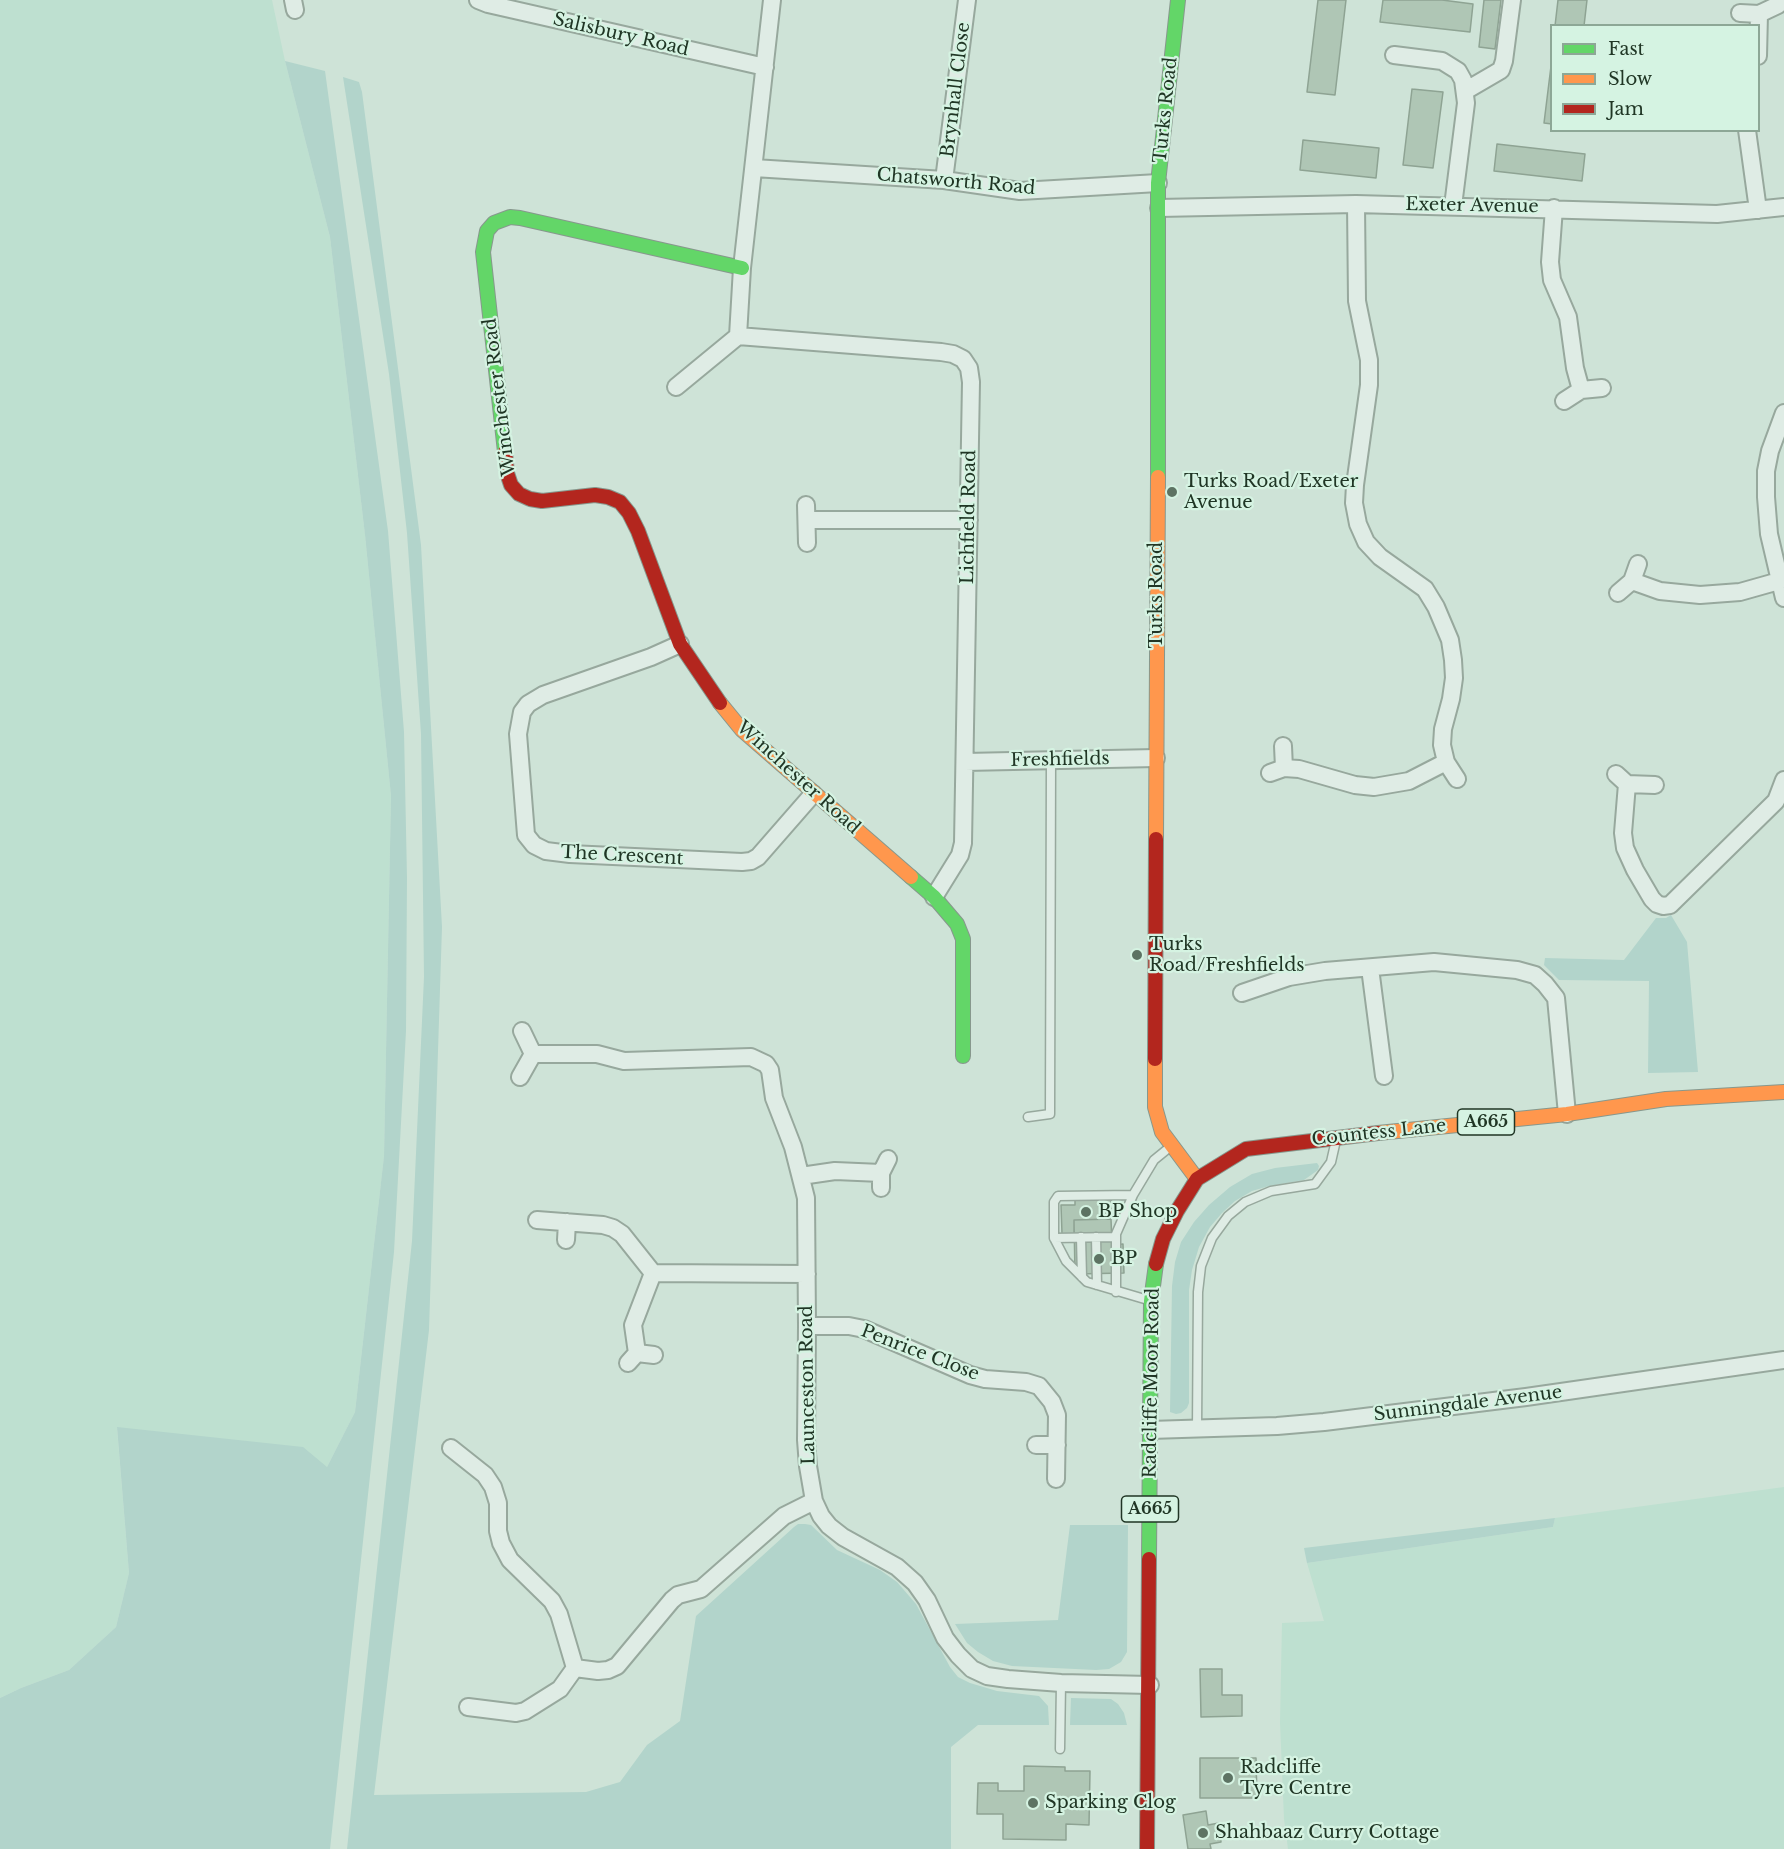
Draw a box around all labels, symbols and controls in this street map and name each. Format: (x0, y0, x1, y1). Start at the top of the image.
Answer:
street label: Salisbury Road (551, 9, 691, 61)
street label: Brynhall Close (937, 21, 975, 159)
legend (1550, 24, 1760, 132)
text: Fast (1608, 38, 1644, 60)
street label: Turks Road (1150, 56, 1182, 164)
text: Slow (1608, 68, 1652, 90)
text: Jam (1608, 98, 1644, 120)
street label: Chatsworth Road (876, 164, 1036, 200)
street label: Exeter Avenue (1405, 194, 1539, 218)
street label: Winchester Road (480, 317, 520, 477)
street label: Lichfield Road (957, 450, 981, 584)
place label: Turks Road/Exeter Avenue (1184, 471, 1358, 514)
marker: Turks Road/Exeter Avenue (1165, 485, 1179, 499)
street label: Turks Road (1146, 542, 1168, 648)
street label: Winchester Road (732, 717, 864, 839)
street label: Freshfields (1010, 748, 1110, 772)
street label: The Crescent (560, 842, 684, 870)
place label: Turks Road/Freshfields (1149, 934, 1305, 976)
marker: Turks Road/Freshfields (1130, 948, 1144, 962)
road number: A665 (1458, 1109, 1514, 1135)
street label: Countess Lane (1311, 1115, 1447, 1151)
place label: BP Shop (1098, 1201, 1177, 1223)
marker: BP Shop (1079, 1205, 1093, 1219)
place label: BP (1111, 1248, 1137, 1270)
marker: BP (1092, 1252, 1106, 1266)
street label: Radcliffe Moor Road (1140, 1287, 1164, 1479)
street label: Launceston Road (796, 1305, 820, 1465)
street label: Penrice Close (858, 1321, 982, 1385)
street label: Sunningdale Avenue (1373, 1382, 1563, 1426)
road number: A665 (1122, 1496, 1178, 1522)
place label: Radcliffe Tyre Centre (1240, 1757, 1351, 1800)
marker: Radcliffe Tyre Centre (1221, 1771, 1235, 1785)
place label: Sparking Clog (1045, 1792, 1176, 1814)
marker: Sparking Clog (1026, 1796, 1040, 1810)
place label: Shahbaaz Curry Cottage (1215, 1822, 1439, 1844)
marker: Shahbaaz Curry Cottage (1196, 1826, 1210, 1840)

